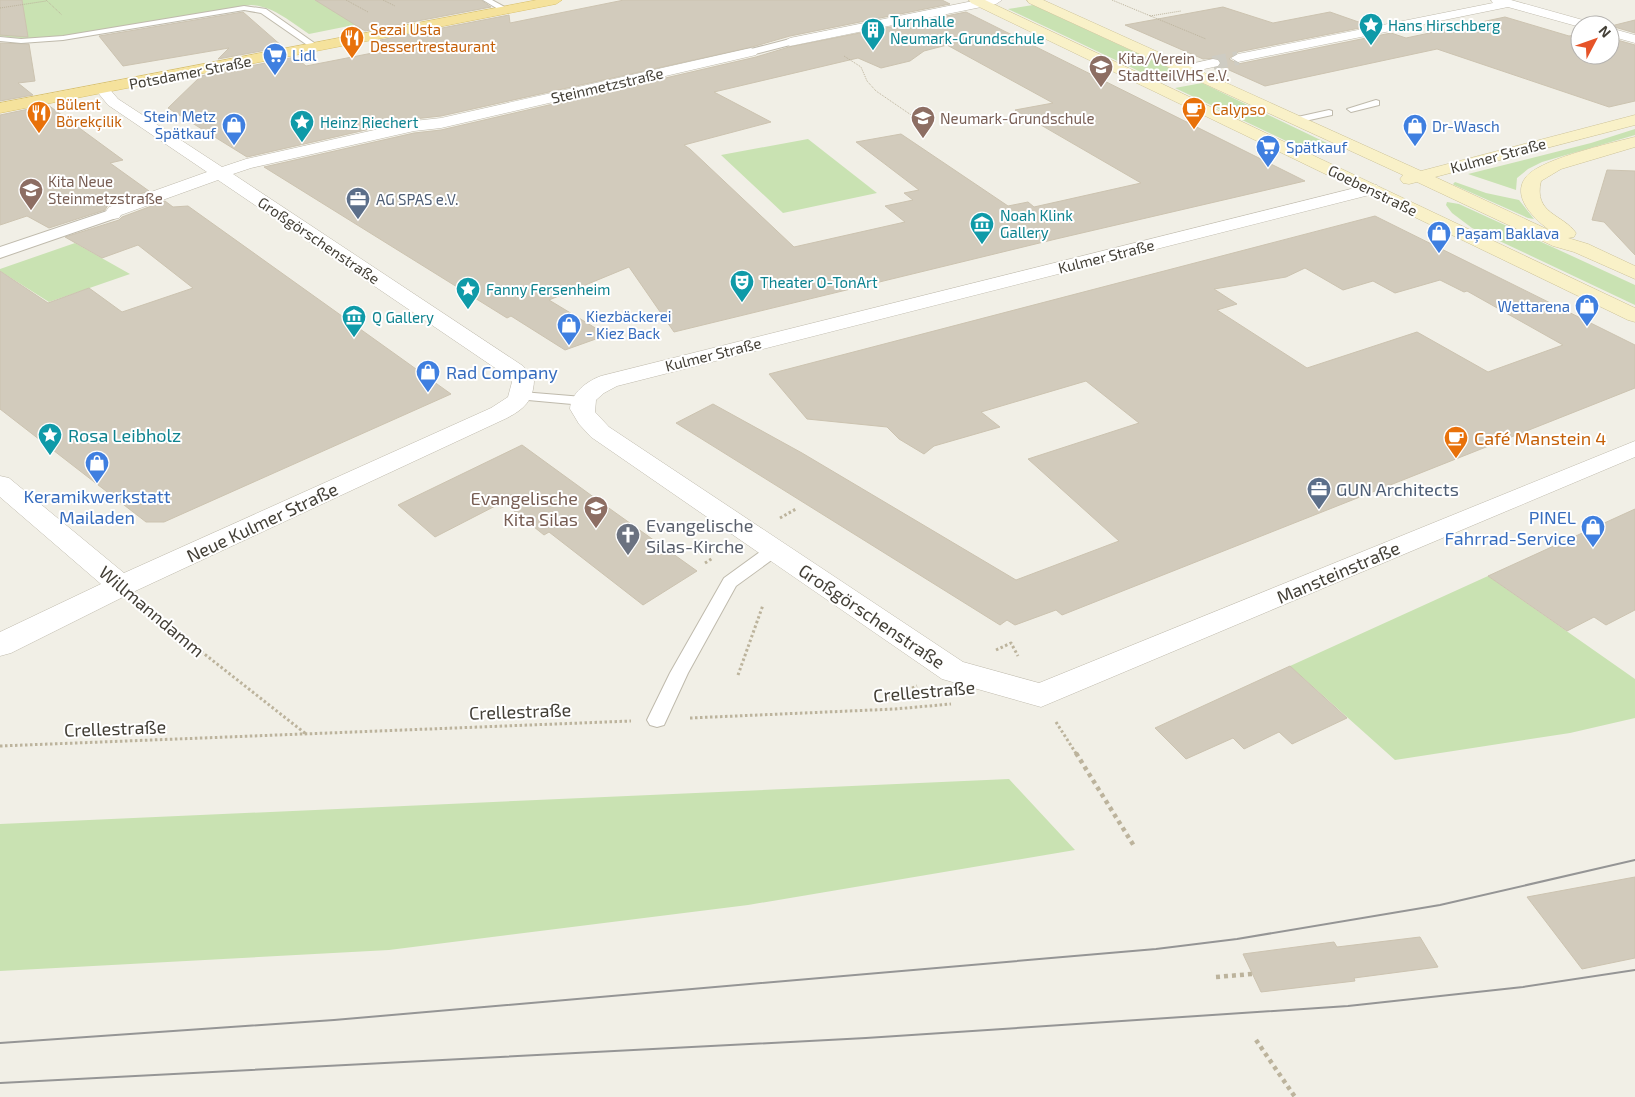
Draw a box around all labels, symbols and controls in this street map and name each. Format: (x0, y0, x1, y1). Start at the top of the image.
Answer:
place label: Turnhalle Neumark-Grundschule (890, 12, 1045, 47)
place icon: Hans Hirschberg (1358, 12, 1384, 46)
north arrow (1570, 15, 1620, 65)
place label: Hans Hirschberg (1388, 16, 1501, 34)
building icon: Turnhalle Neumark-Grundschule (860, 17, 886, 51)
place label: Sezai Usta Dessertrestaurant (370, 20, 496, 55)
text: N (1595, 22, 1615, 41)
restaurant icon: Sezai Usta Dessertrestaurant (339, 25, 365, 59)
supermarket icon: Lidl (262, 42, 288, 76)
place label: Lidl (292, 46, 317, 64)
place label: Kita/Verein StadtteilVHS e.V. (1118, 49, 1230, 84)
street label: Potsdamer Straße (127, 51, 253, 93)
school or university icon: Kita/Verein StadtteilVHS e.V. (1088, 54, 1114, 88)
street label: Steinmetzstraße (549, 63, 665, 107)
place label: Bülent Börekçilik (56, 95, 122, 131)
cafe icon: Calypso (1181, 96, 1207, 130)
restaurant icon: Bülent Börekçilik (26, 100, 52, 134)
place label: Calypso (1212, 100, 1266, 118)
school or university icon: Neumark-Grundschule (910, 105, 936, 139)
place label: Stein Metz Spätkauf (144, 107, 216, 142)
place icon: Heinz Riechert (289, 109, 315, 143)
place label: Neumark-Grundschule (940, 109, 1095, 127)
shop icon: Stein Metz Spätkauf (221, 112, 247, 146)
place label: Heinz Riechert (320, 113, 419, 131)
shop icon: Dr-Wasch (1402, 113, 1428, 147)
place label: Dr-Wasch (1432, 117, 1500, 135)
supermarket icon: Spätkauf (1255, 134, 1281, 168)
street label: Kulmer Straße (1448, 134, 1548, 176)
place label: Spätkauf (1286, 138, 1347, 156)
street label: Goebenstraße (1325, 161, 1421, 219)
place label: Kita Neue Steinmetzstraße (48, 172, 163, 207)
school or university icon: Kita Neue Steinmetzstraße (18, 177, 44, 211)
office icon: AG SPAS e.V. (345, 186, 371, 220)
place label: AG SPAS e.V. (376, 190, 459, 208)
street label: Großgörschenstraße (255, 193, 383, 287)
place label: Noah Klink Gallery (1000, 206, 1073, 241)
museum icon: Noah Klink Gallery (969, 211, 995, 245)
shop icon: Paşam Baklava (1426, 220, 1452, 254)
place label: Paşam Baklava (1456, 224, 1559, 243)
street label: Kulmer Straße (1056, 235, 1156, 277)
theatre icon: Theater O-TonArt (729, 269, 755, 303)
place label: Theater O-TonArt (760, 273, 878, 291)
place icon: Fanny Fersenheim (455, 276, 481, 310)
place label: Fanny Fersenheim (486, 280, 610, 298)
shop icon: Wettarena (1574, 293, 1600, 327)
place label: Wettarena (1498, 297, 1570, 315)
museum icon: Q Gallery (341, 304, 367, 338)
place label: Kiezbäckerei - Kiez Back (586, 307, 671, 342)
place label: Q Gallery (372, 308, 434, 327)
shop icon: Kiezbäckerei - Kiez Back (556, 312, 582, 346)
street label: Kulmer Straße (663, 333, 763, 375)
shop icon: Rad Company (415, 359, 441, 393)
place label: Rad Company (446, 361, 558, 383)
place icon: Rosa Leibholz (37, 422, 63, 456)
place label: Rosa Leibholz (68, 424, 181, 446)
cafe icon: Café Manstein 4 (1443, 425, 1469, 459)
place label: Café Manstein 4 (1474, 427, 1606, 449)
shop icon: Keramikwerkstatt Mailaden (84, 450, 110, 484)
office icon: GUN Architects (1306, 476, 1332, 510)
street label: Neue Kulmer Straße (183, 477, 341, 567)
place label: GUN Architects (1336, 478, 1459, 500)
place label: Keramikwerkstatt Mailaden (24, 485, 171, 528)
place label: Evangelische Kita Silas (471, 487, 578, 530)
school or university icon: Evangelische Kita Silas (583, 495, 609, 529)
place label: PINEL Fahrrad-Service (1445, 506, 1576, 549)
place label: Evangelische Silas-Kirche (646, 514, 753, 557)
shop icon: PINEL Fahrrad-Service (1580, 514, 1606, 548)
church icon: Evangelische Silas-Kirche (615, 522, 641, 556)
street label: Mansteinstraße (1273, 536, 1403, 608)
street label: Großgörschenstraße (795, 559, 949, 673)
street label: Willmanndamm (95, 561, 209, 661)
street label: Crellestraße (872, 676, 976, 706)
street label: Crellestraße (469, 698, 571, 724)
street label: Crellestraße (64, 715, 166, 741)

